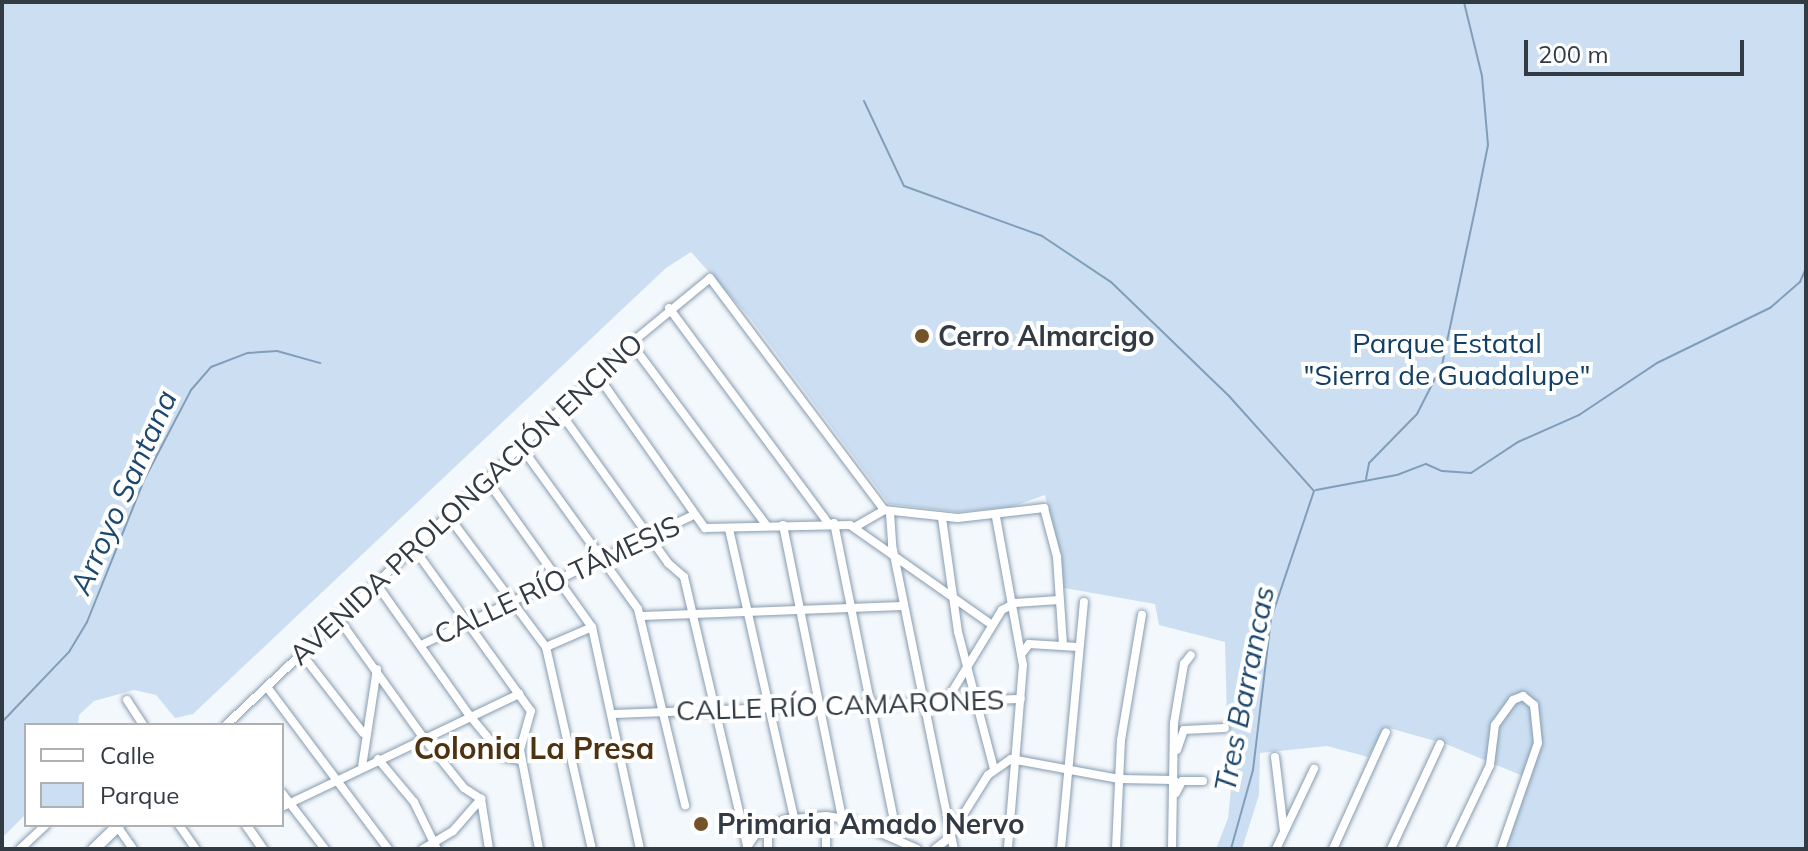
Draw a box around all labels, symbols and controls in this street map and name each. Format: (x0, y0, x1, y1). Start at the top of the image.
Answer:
scale bar (1528, 24, 1748, 74)
text: 200 m (1538, 39, 1609, 69)
place label: Cerro Almarcigo (938, 319, 1155, 353)
street label: AVENIDA PROLONGACIÓN ENCINO (282, 326, 650, 672)
park label: Parque Estatal "Sierra de Guadalupe" (1304, 326, 1590, 392)
marker: Cerro Almarcigo (913, 327, 931, 345)
water label: Arroyo Santana (62, 384, 184, 600)
street label: CALLE RÍO TÁMESIS (429, 508, 685, 652)
water label: Tres Barrancas (1206, 583, 1282, 795)
street label: CALLE RÍO CAMARONES (675, 682, 1005, 728)
legend (24, 723, 284, 827)
district label: Colonia La Presa (414, 730, 654, 766)
text: Calle (100, 740, 155, 770)
text: Parque (100, 780, 179, 810)
place label: Primaria Amado Nervo (717, 807, 1025, 841)
marker: Primaria Amado Nervo (692, 815, 710, 833)

